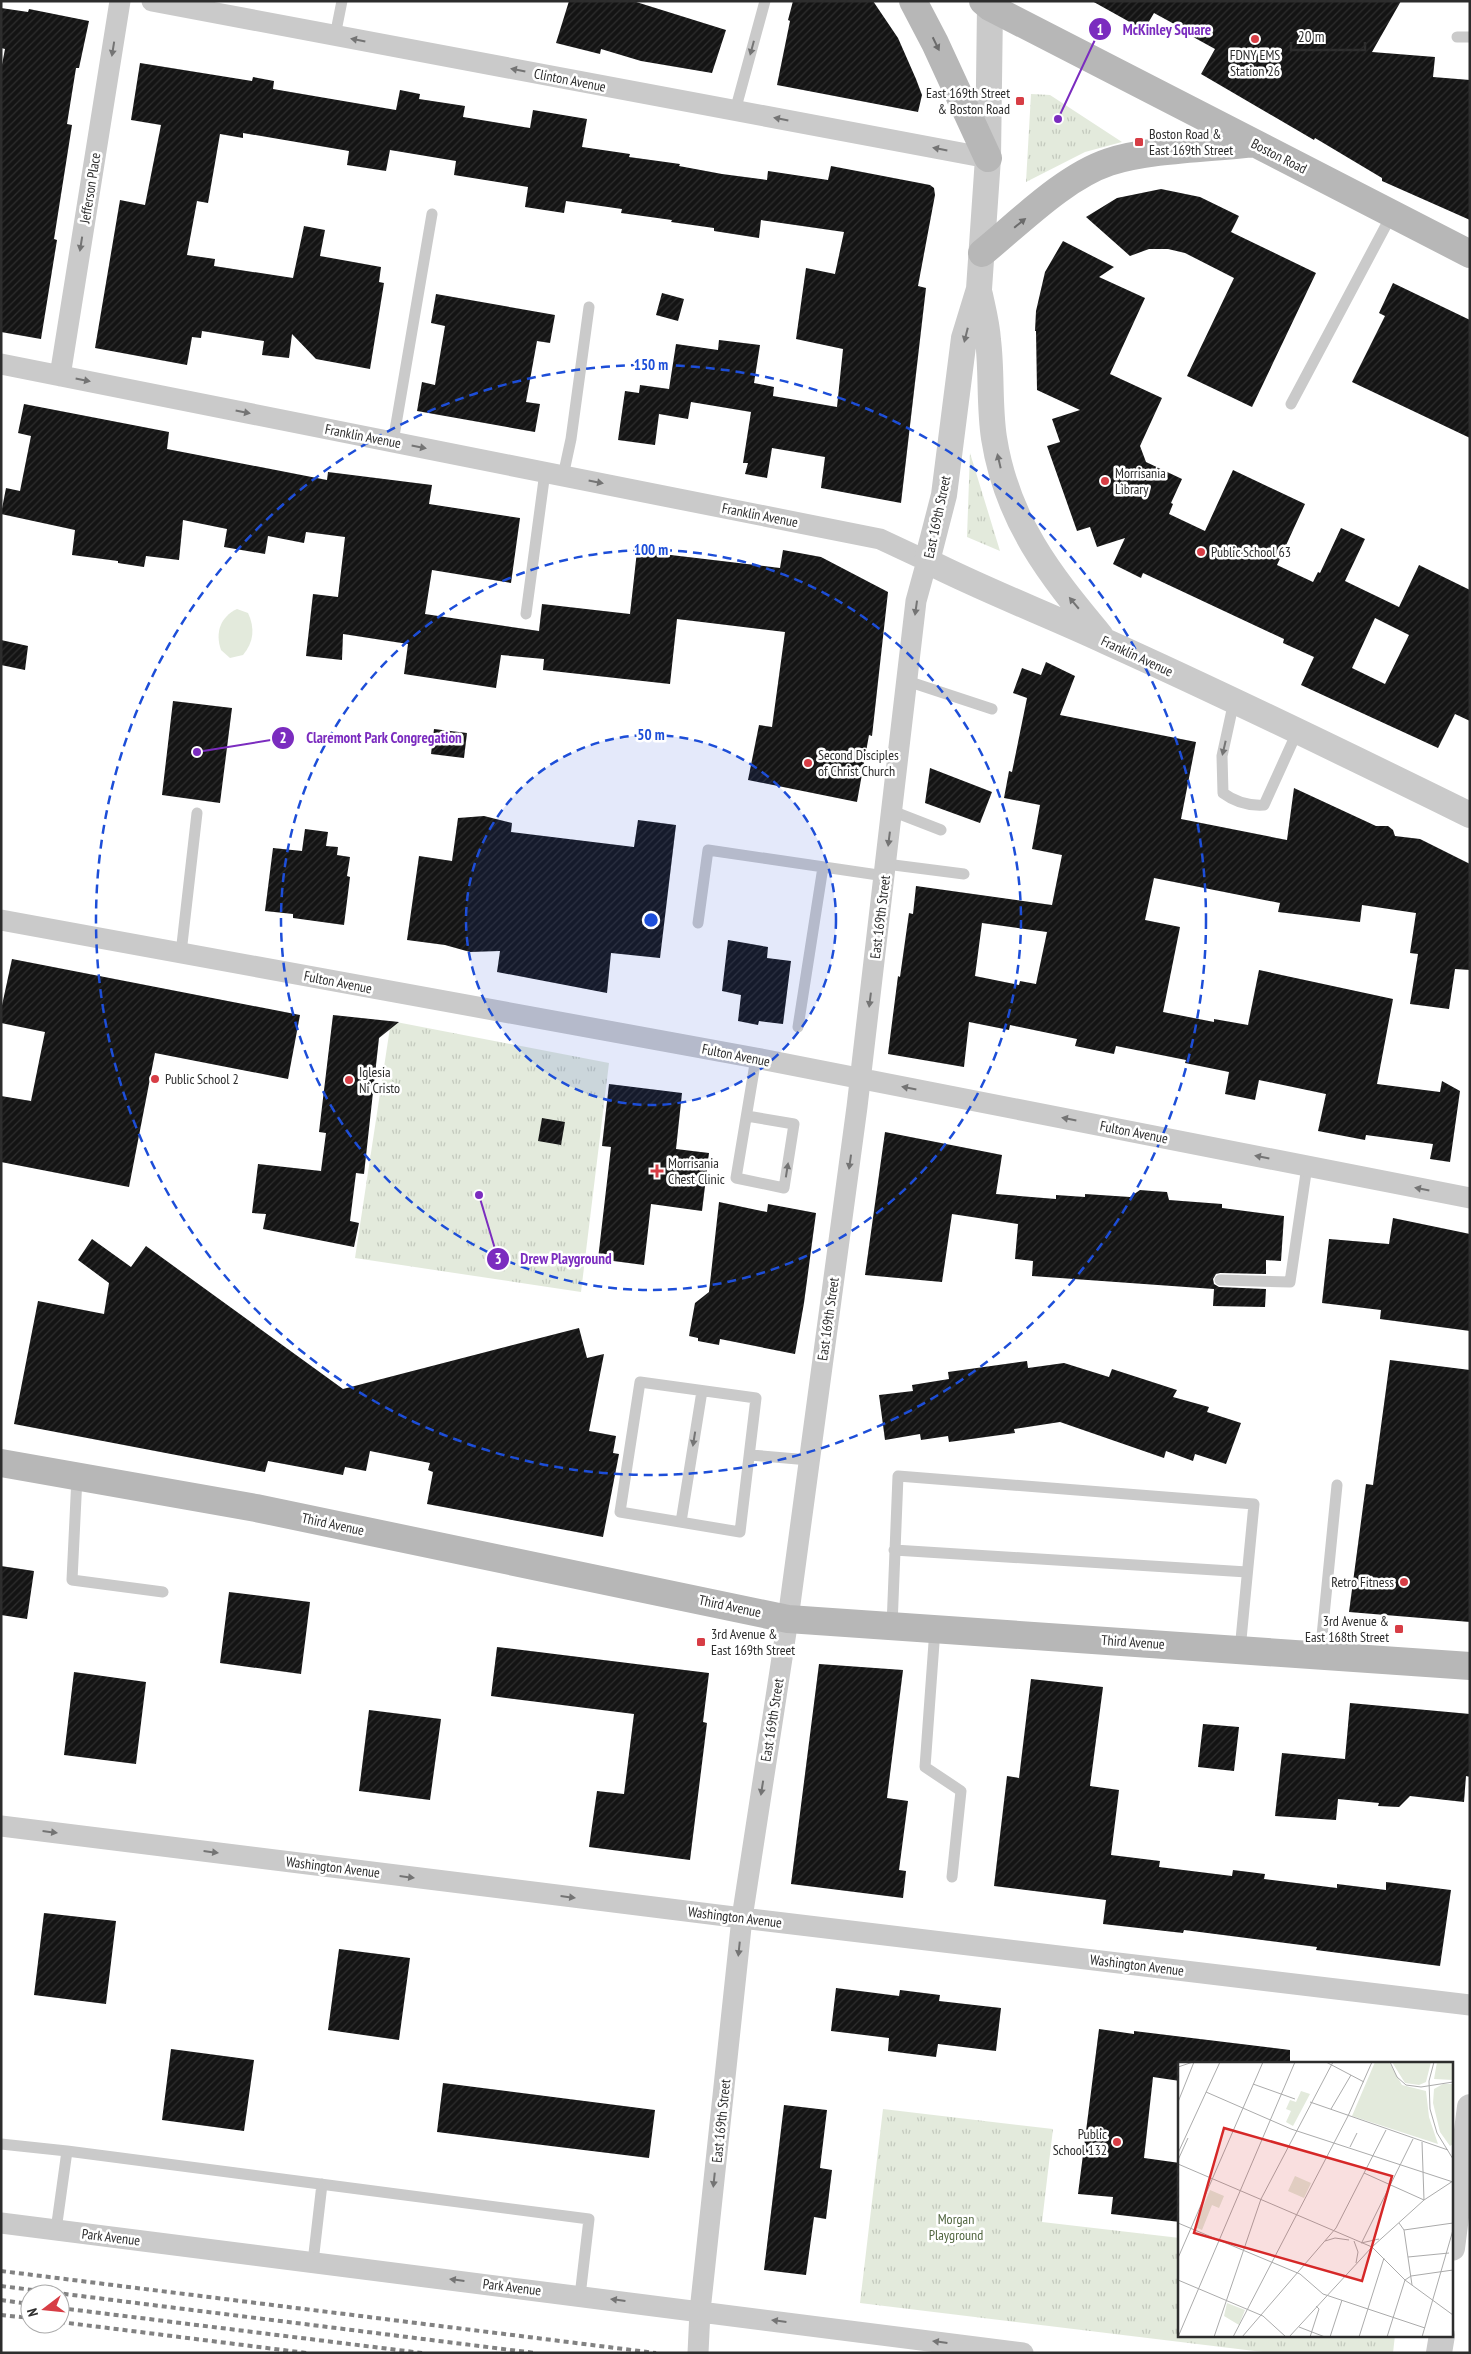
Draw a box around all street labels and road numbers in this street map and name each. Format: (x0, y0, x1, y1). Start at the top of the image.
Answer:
street label: Clinton Avenue (533, 64, 608, 96)
street label: Boston Road (1248, 134, 1310, 178)
street label: Jefferson Place (75, 151, 105, 226)
street label: Franklin Avenue (323, 420, 403, 452)
street label: East 169th Street (919, 474, 955, 560)
street label: Franklin Avenue (720, 499, 800, 531)
street label: Franklin Avenue (1098, 632, 1176, 681)
street label: East 169th Street (866, 874, 894, 960)
street label: Fulton Avenue (302, 967, 374, 997)
street label: Fulton Avenue (700, 1040, 772, 1070)
street label: Fulton Avenue (1098, 1117, 1170, 1147)
street label: East 169th Street (813, 1276, 843, 1362)
street label: Third Avenue (300, 1509, 366, 1539)
street label: Third Avenue (697, 1591, 763, 1621)
street label: Third Avenue (1101, 1631, 1165, 1653)
street label: East 169th Street (757, 1677, 787, 1763)
street label: Washington Avenue (285, 1852, 381, 1882)
street label: Washington Avenue (687, 1902, 783, 1932)
street label: Washington Avenue (1089, 1950, 1185, 1980)
street label: East 169th Street (708, 2078, 734, 2164)
street label: Park Avenue (81, 2225, 141, 2250)
street label: Park Avenue (482, 2275, 542, 2300)

